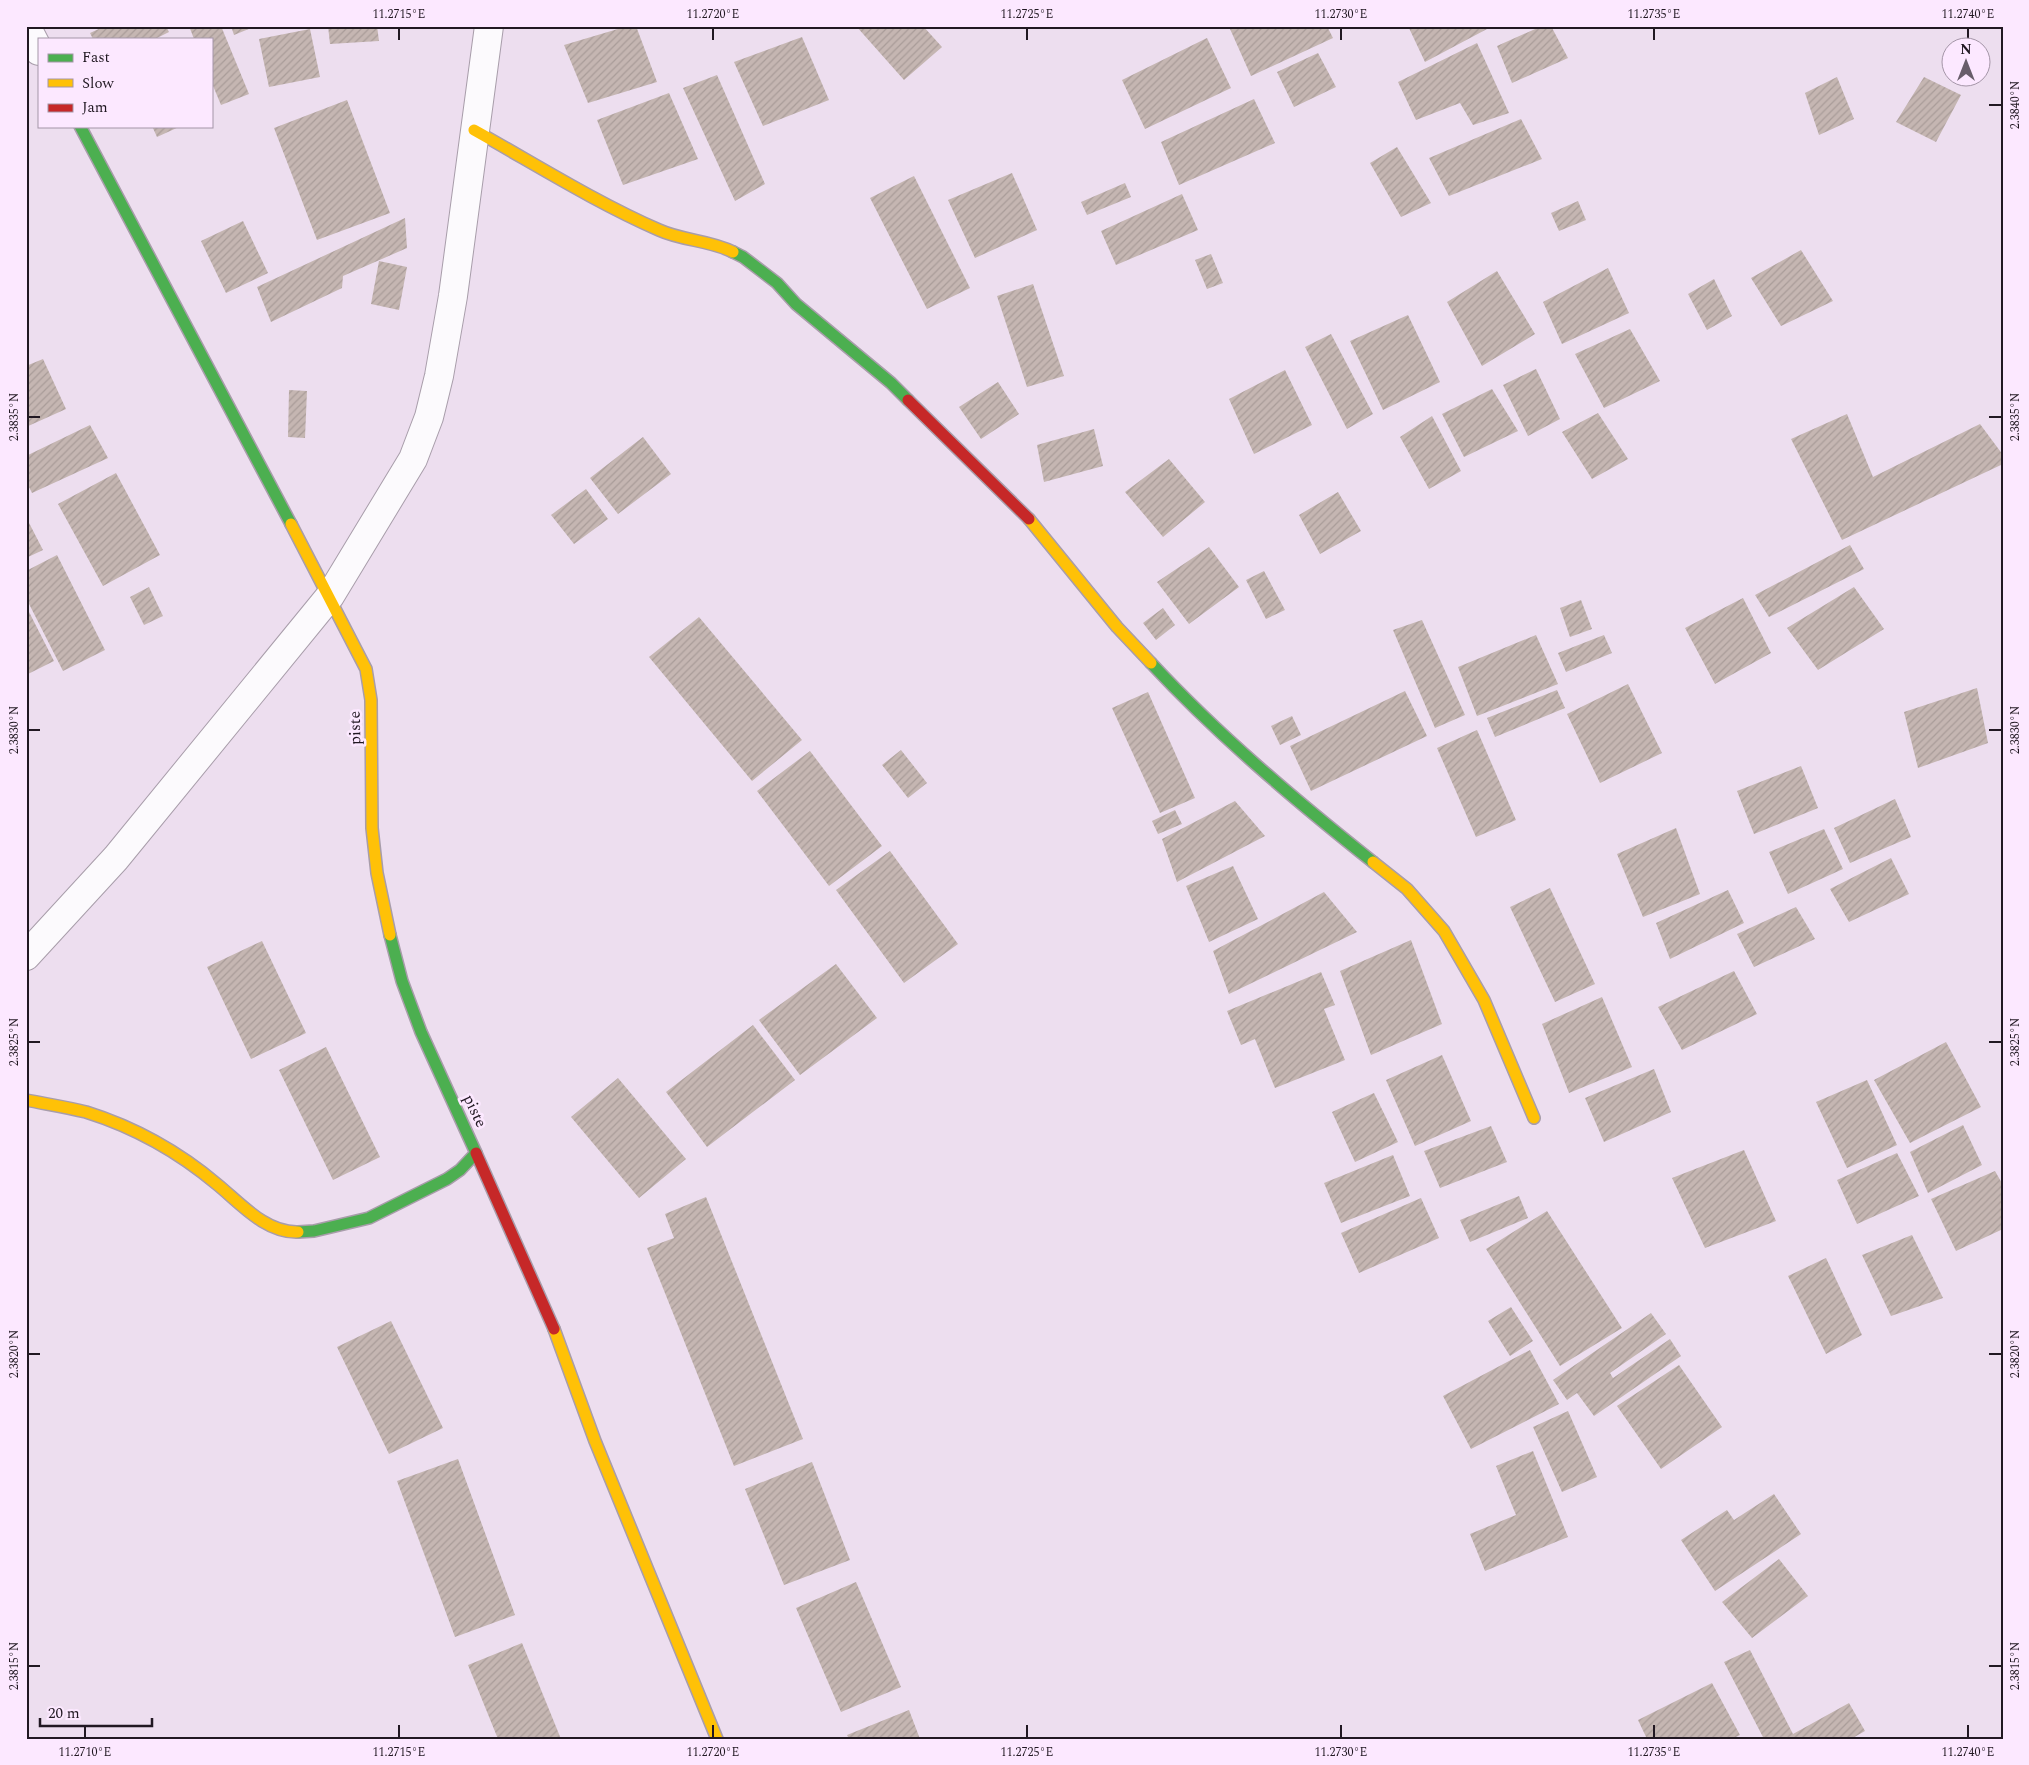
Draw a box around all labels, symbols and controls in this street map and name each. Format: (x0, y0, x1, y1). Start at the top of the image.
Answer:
text: 11.2715°E (373, 5, 425, 24)
text: 11.2720°E (687, 5, 739, 24)
text: 11.2725°E (1001, 5, 1053, 24)
text: 11.2730°E (1315, 5, 1367, 24)
text: 11.2735°E (1628, 5, 1680, 24)
text: 11.2740°E (1942, 5, 1994, 24)
legend (38, 38, 212, 128)
north arrow (1942, 38, 1992, 88)
text: N (1960, 39, 1972, 60)
text: Fast (82, 46, 110, 69)
text: Slow (82, 72, 114, 95)
text: 2.3840°N (2006, 81, 2025, 129)
text: Jam (82, 96, 108, 119)
text: 2.3835°N (5, 393, 24, 441)
text: 2.3835°N (2006, 393, 2025, 441)
text: 2.3830°N (5, 706, 24, 754)
text: 2.3830°N (2006, 706, 2025, 754)
street label: piste (343, 711, 367, 745)
text: 2.3825°N (5, 1018, 24, 1066)
text: 2.3825°N (2006, 1018, 2025, 1066)
street label: piste (457, 1090, 493, 1132)
text: 2.3820°N (5, 1330, 24, 1378)
text: 2.3820°N (2006, 1330, 2025, 1378)
text: 2.3815°N (5, 1642, 24, 1690)
text: 2.3815°N (2006, 1642, 2025, 1690)
scale bar (40, 1695, 152, 1727)
text: 20 m (48, 1702, 80, 1725)
text: 11.2710°E (59, 1743, 111, 1762)
text: 11.2715°E (373, 1743, 425, 1762)
text: 11.2720°E (687, 1743, 739, 1762)
text: 11.2725°E (1001, 1743, 1053, 1762)
text: 11.2730°E (1315, 1743, 1367, 1762)
text: 11.2735°E (1628, 1743, 1680, 1762)
text: 11.2740°E (1942, 1743, 1994, 1762)

